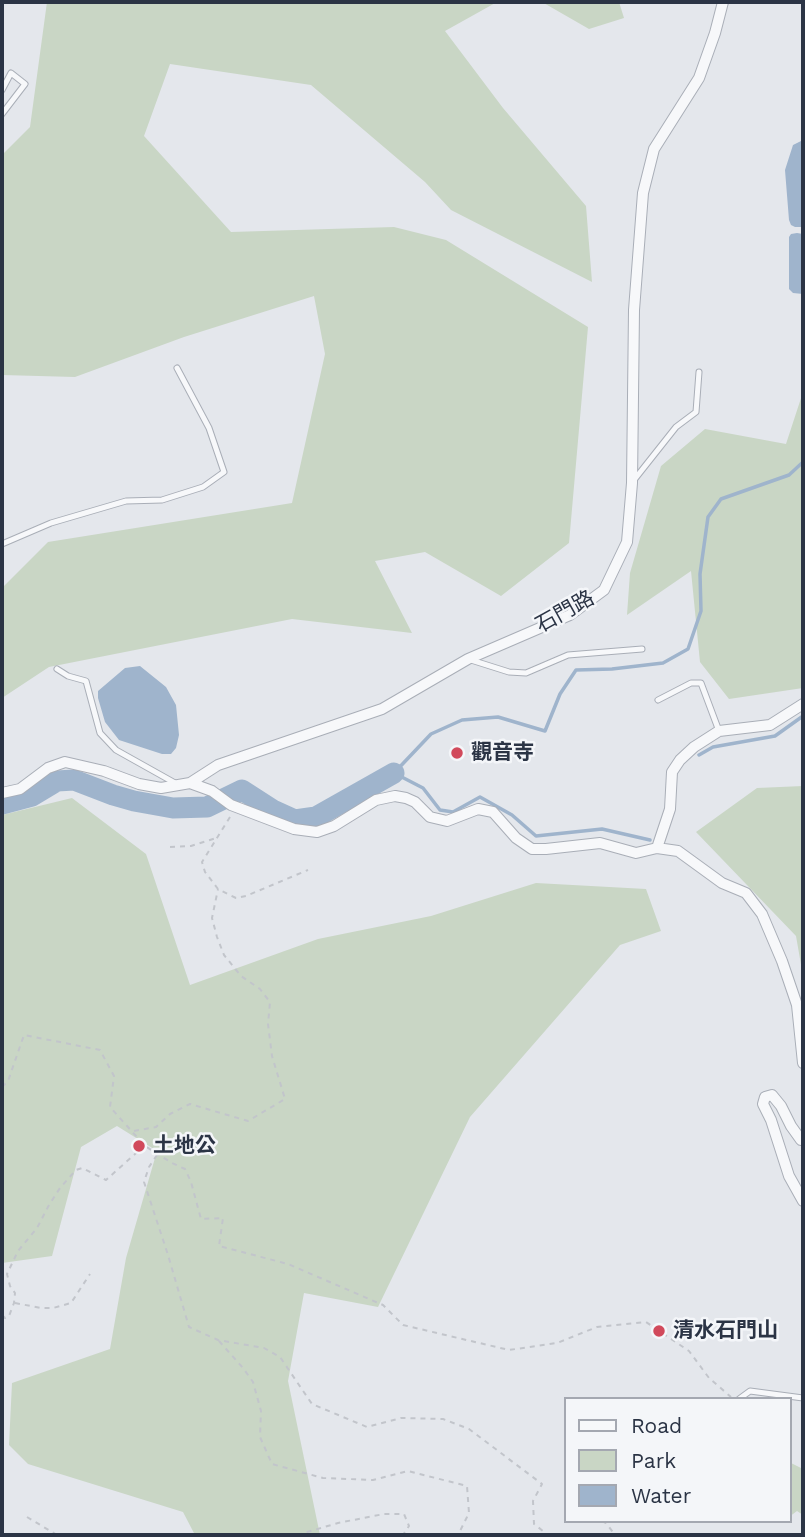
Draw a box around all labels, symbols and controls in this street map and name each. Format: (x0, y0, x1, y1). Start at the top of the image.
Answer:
street label: 石門路 (531, 586, 599, 638)
place label: 觀音寺 (471, 740, 534, 766)
marker: 觀音寺 (449, 745, 465, 761)
place label: 土地公 (153, 1133, 216, 1159)
marker: 土地公 (131, 1138, 147, 1154)
place label: 清水石門山 (673, 1318, 778, 1344)
marker: 清水石門山 (651, 1323, 667, 1339)
legend (564, 1397, 791, 1523)
text: Road (631, 1413, 682, 1438)
text: Park (631, 1448, 676, 1473)
text: Water (631, 1483, 691, 1508)

